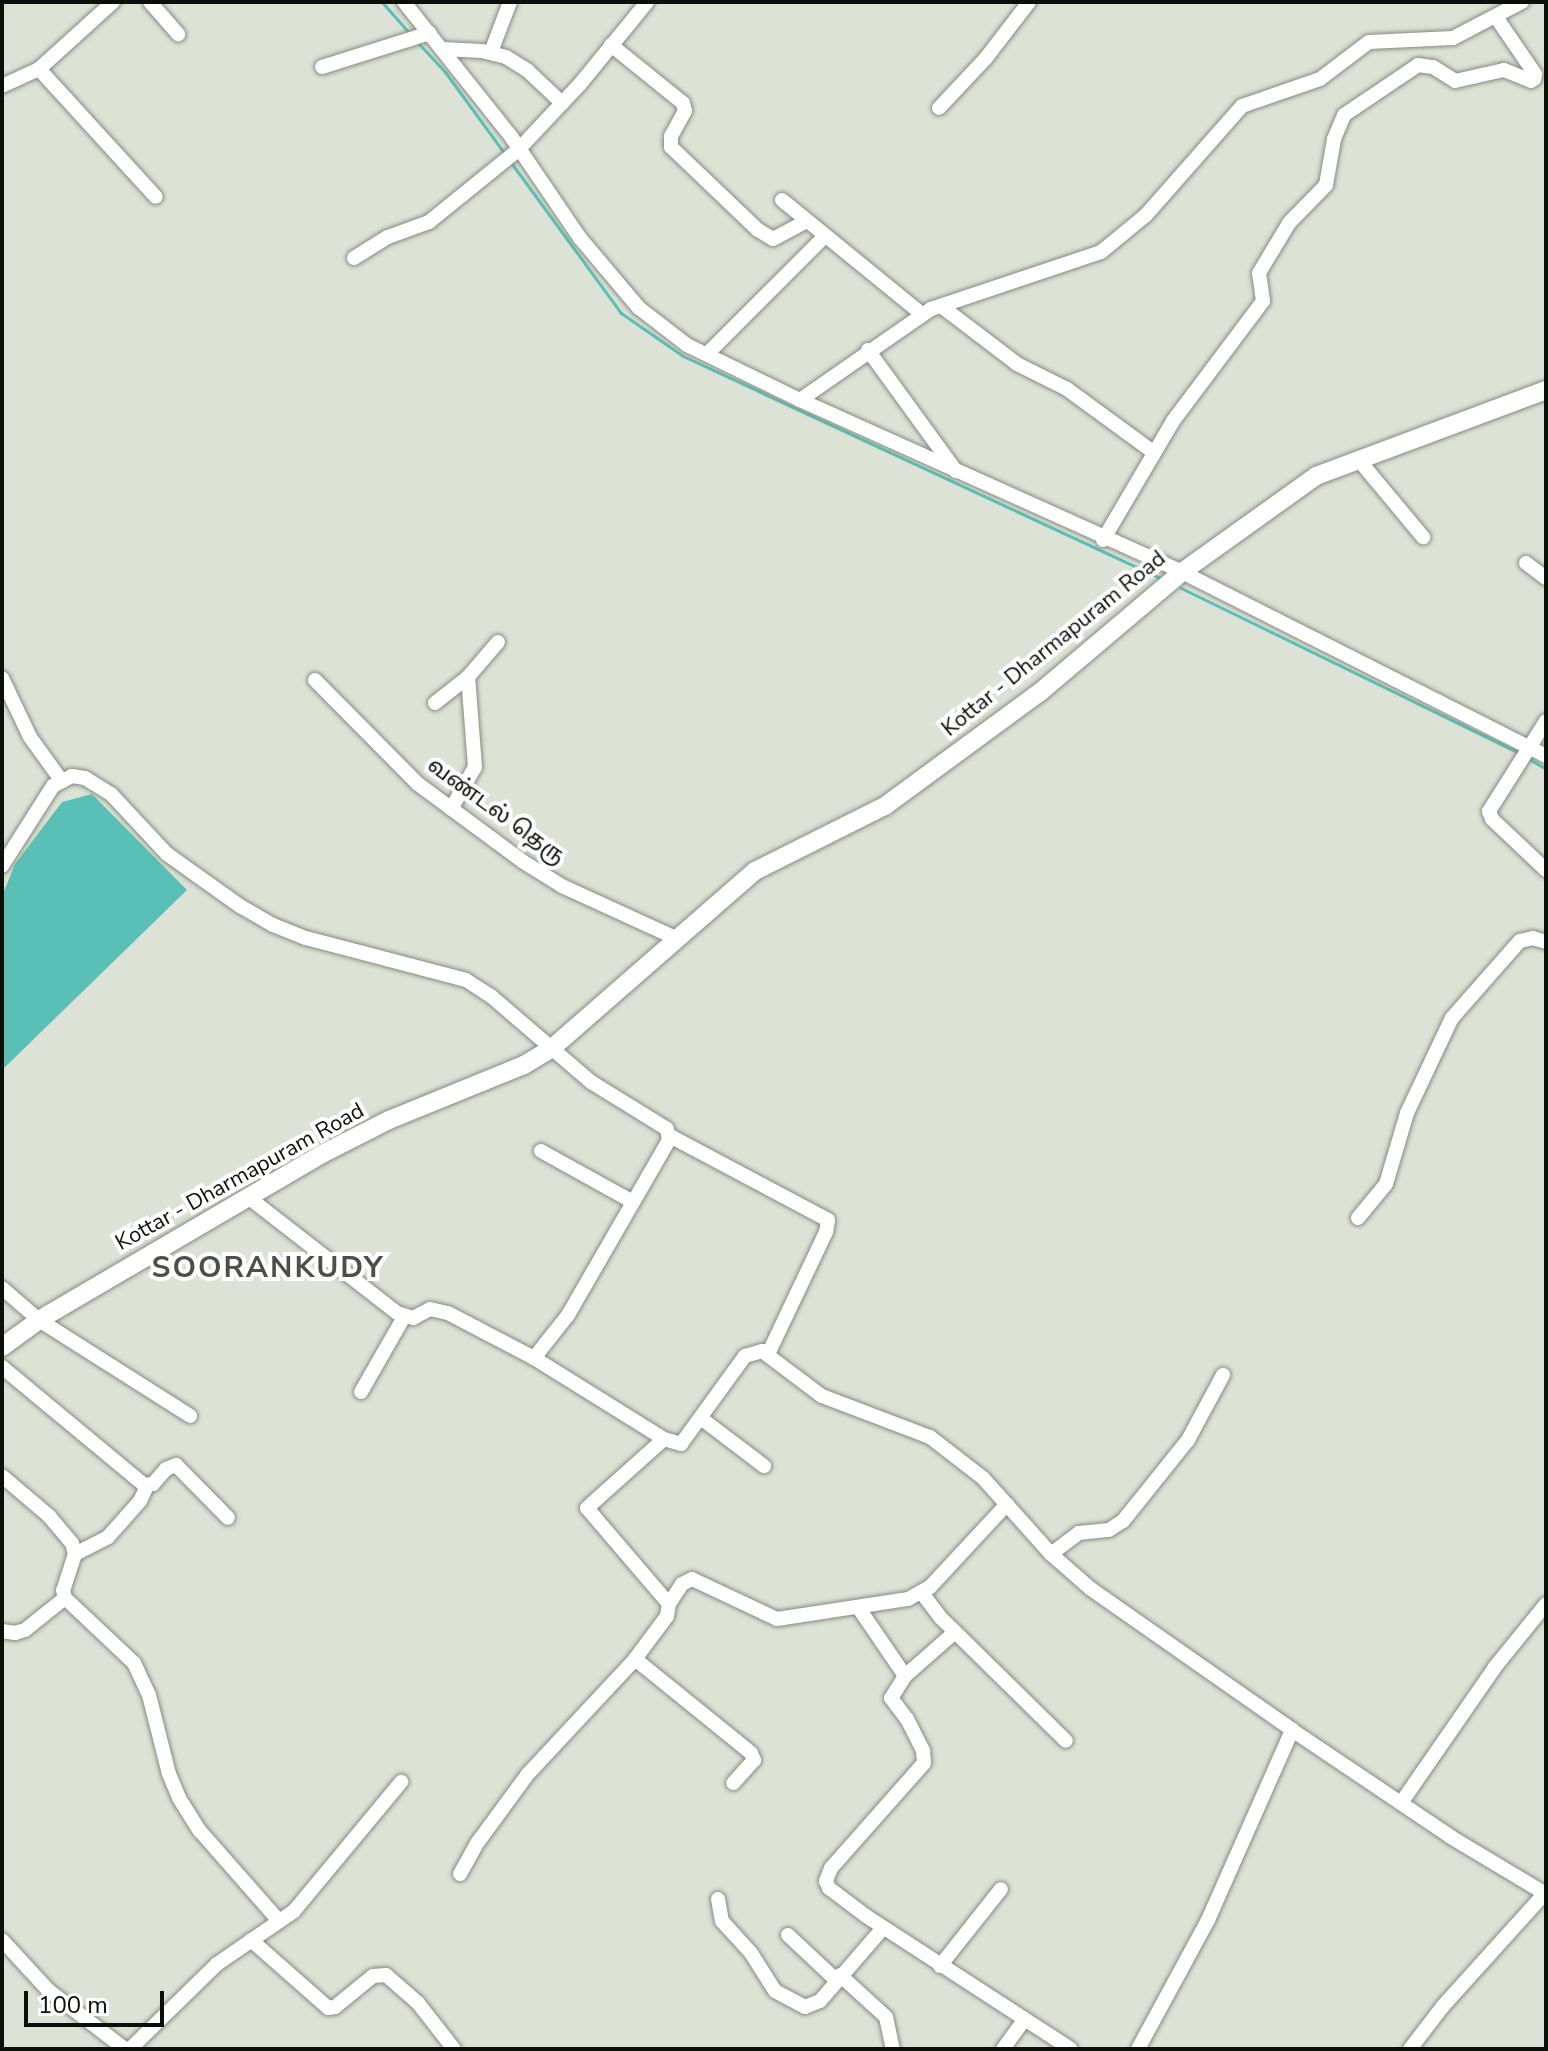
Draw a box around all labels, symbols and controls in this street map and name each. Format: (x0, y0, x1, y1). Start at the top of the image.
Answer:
street label: Kottar - Dharmapuram Road (937, 546, 1171, 742)
street label: வண்டல் தெரு (422, 752, 570, 870)
street label: Kottar - Dharmapuram Road (111, 1098, 369, 1256)
district label: SOORANKUDY (152, 1250, 384, 1286)
scale bar (28, 1975, 168, 2025)
text: 100 m (38, 1989, 108, 2021)

